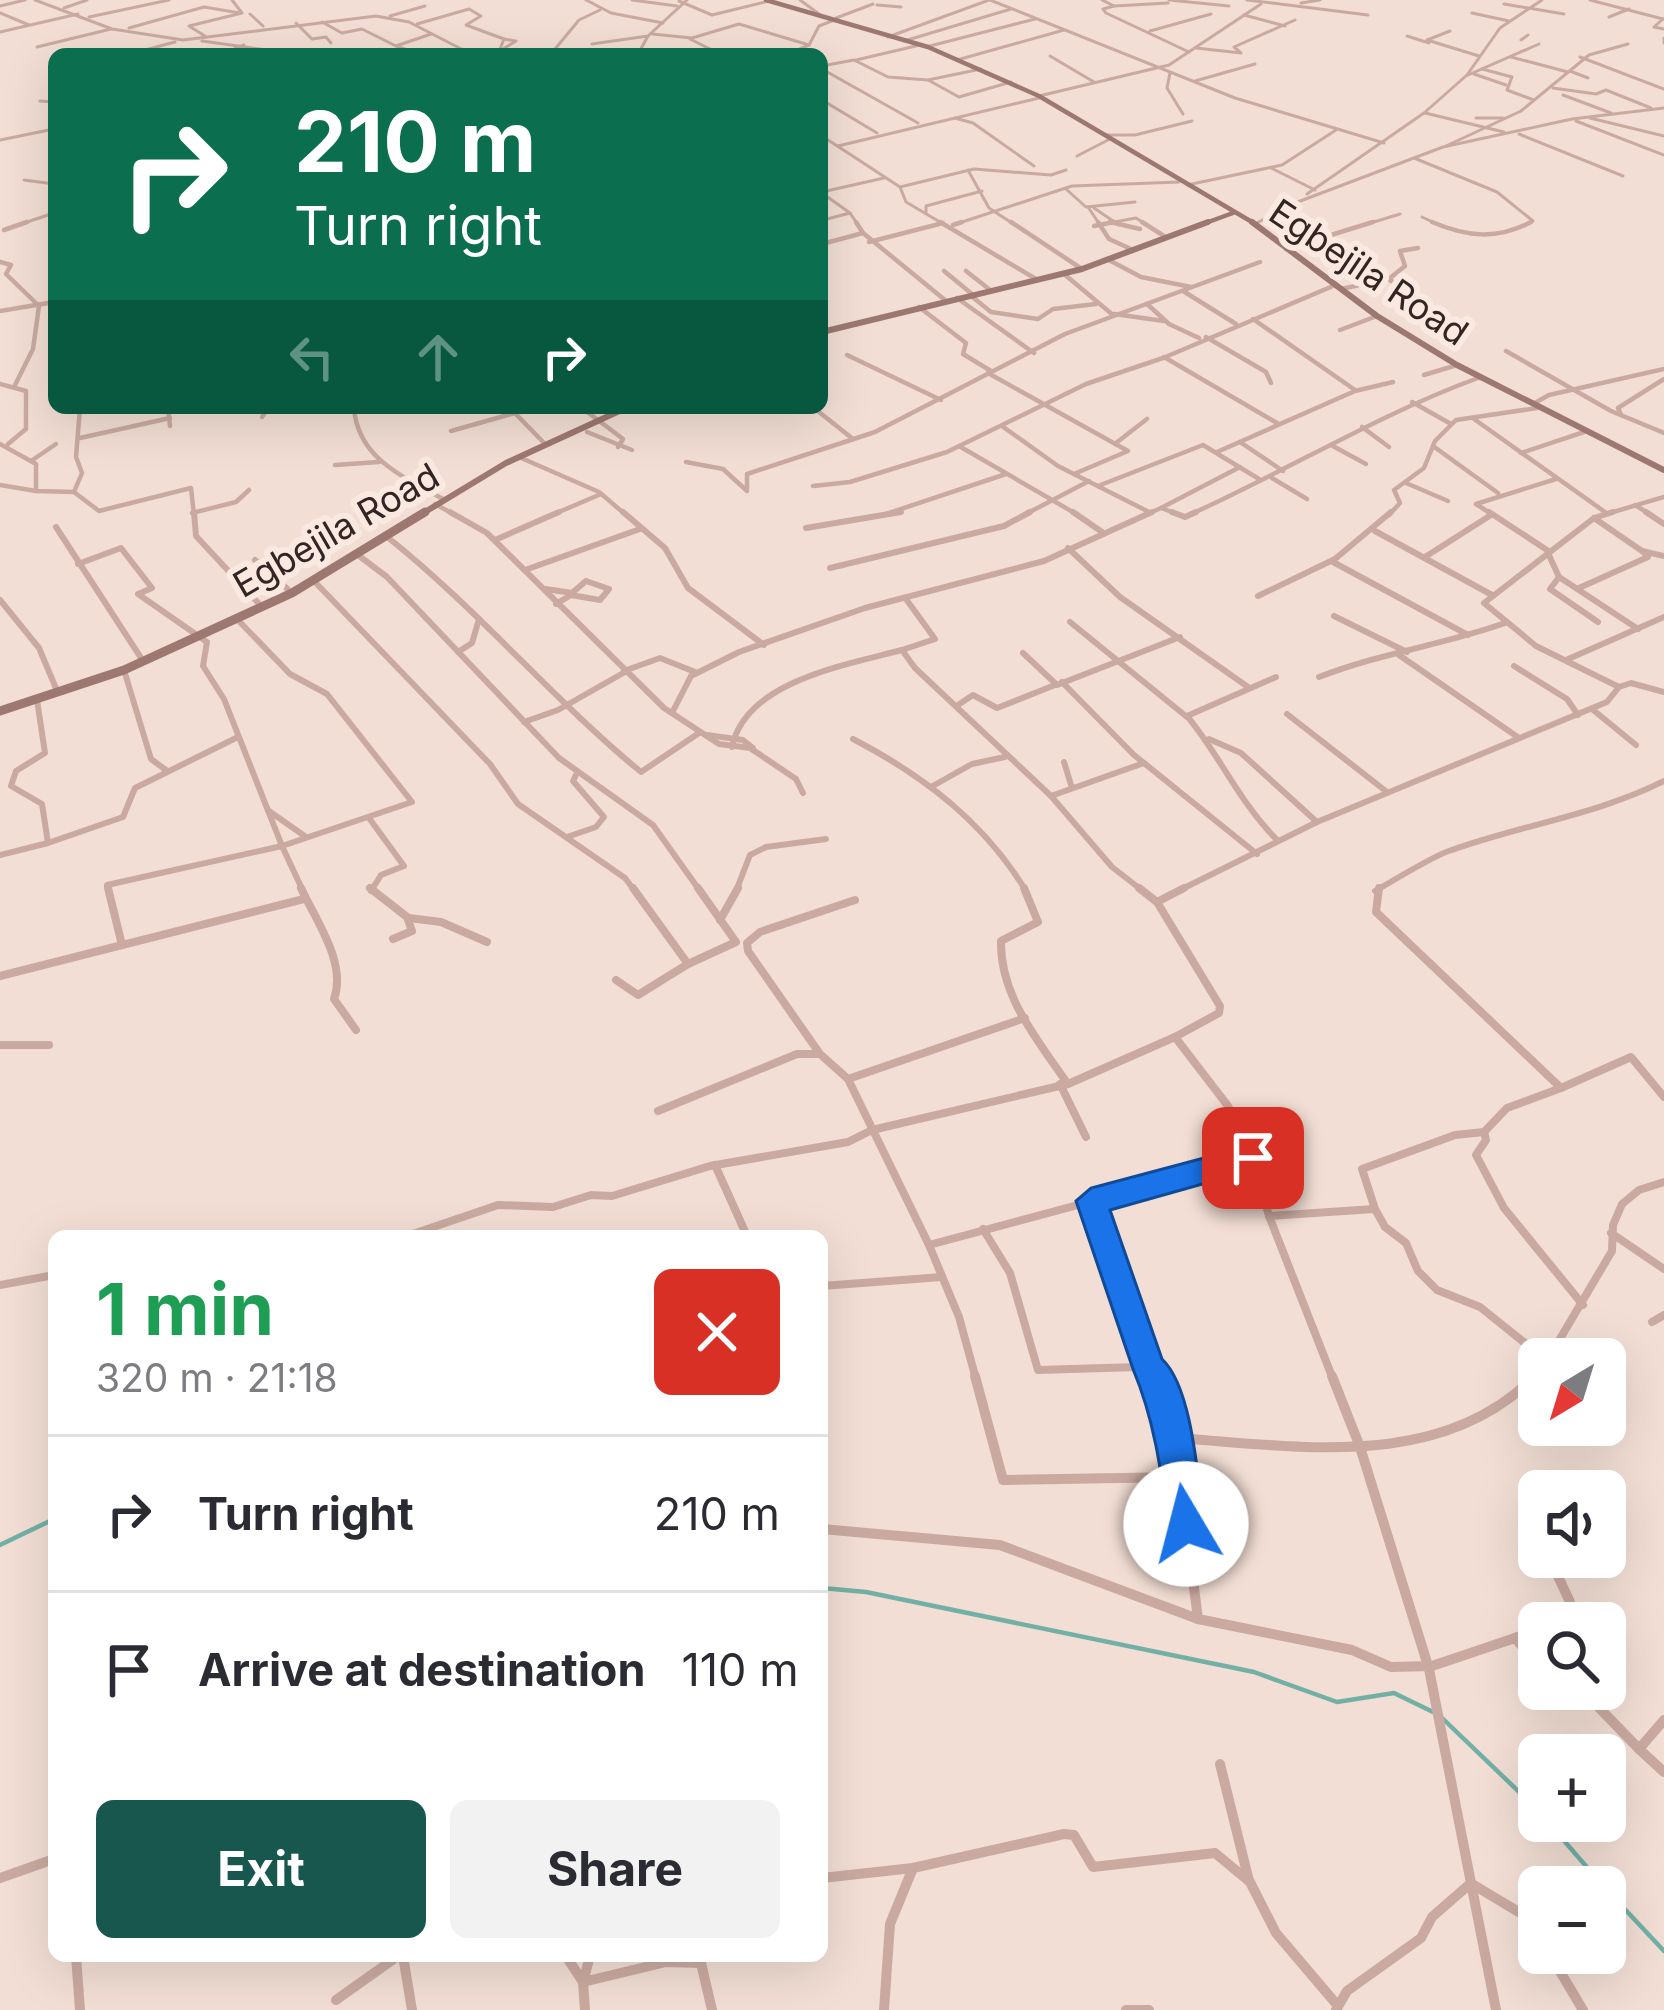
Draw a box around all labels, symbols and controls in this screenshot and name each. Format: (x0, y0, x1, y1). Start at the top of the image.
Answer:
text: 210 m (294, 91, 536, 192)
icon: right (96, 96, 252, 252)
street label: Egbejila Road (1261, 189, 1477, 355)
text: Turn right (294, 193, 542, 258)
icon: left (279, 324, 345, 390)
icon: ahead (405, 324, 471, 390)
icon: right (531, 324, 597, 390)
street label: Egbejila Road (225, 453, 447, 607)
pin (1202, 1107, 1304, 1209)
icon: arrive (1220, 1125, 1286, 1191)
text: 1 min (96, 1265, 274, 1352)
button: close (654, 1269, 780, 1395)
north arrow (1518, 1338, 1626, 1446)
map controls (1518, 1338, 1626, 1974)
text: 320 m · 21:18 (96, 1354, 338, 1401)
position arrow (1123, 1461, 1249, 1587)
button: sound (1518, 1470, 1626, 1578)
icon: right (96, 1481, 162, 1547)
text: Turn right (198, 1486, 414, 1541)
text: 210 m (654, 1486, 780, 1541)
button: search (1518, 1602, 1626, 1710)
icon: arrive (96, 1637, 162, 1703)
text: Arrive at destination (198, 1642, 645, 1697)
text: 110 m (681, 1642, 799, 1697)
button: + (1518, 1734, 1626, 1842)
button: Exit (96, 1800, 426, 1938)
button: Share (450, 1800, 780, 1938)
button: − (1518, 1866, 1626, 1974)

